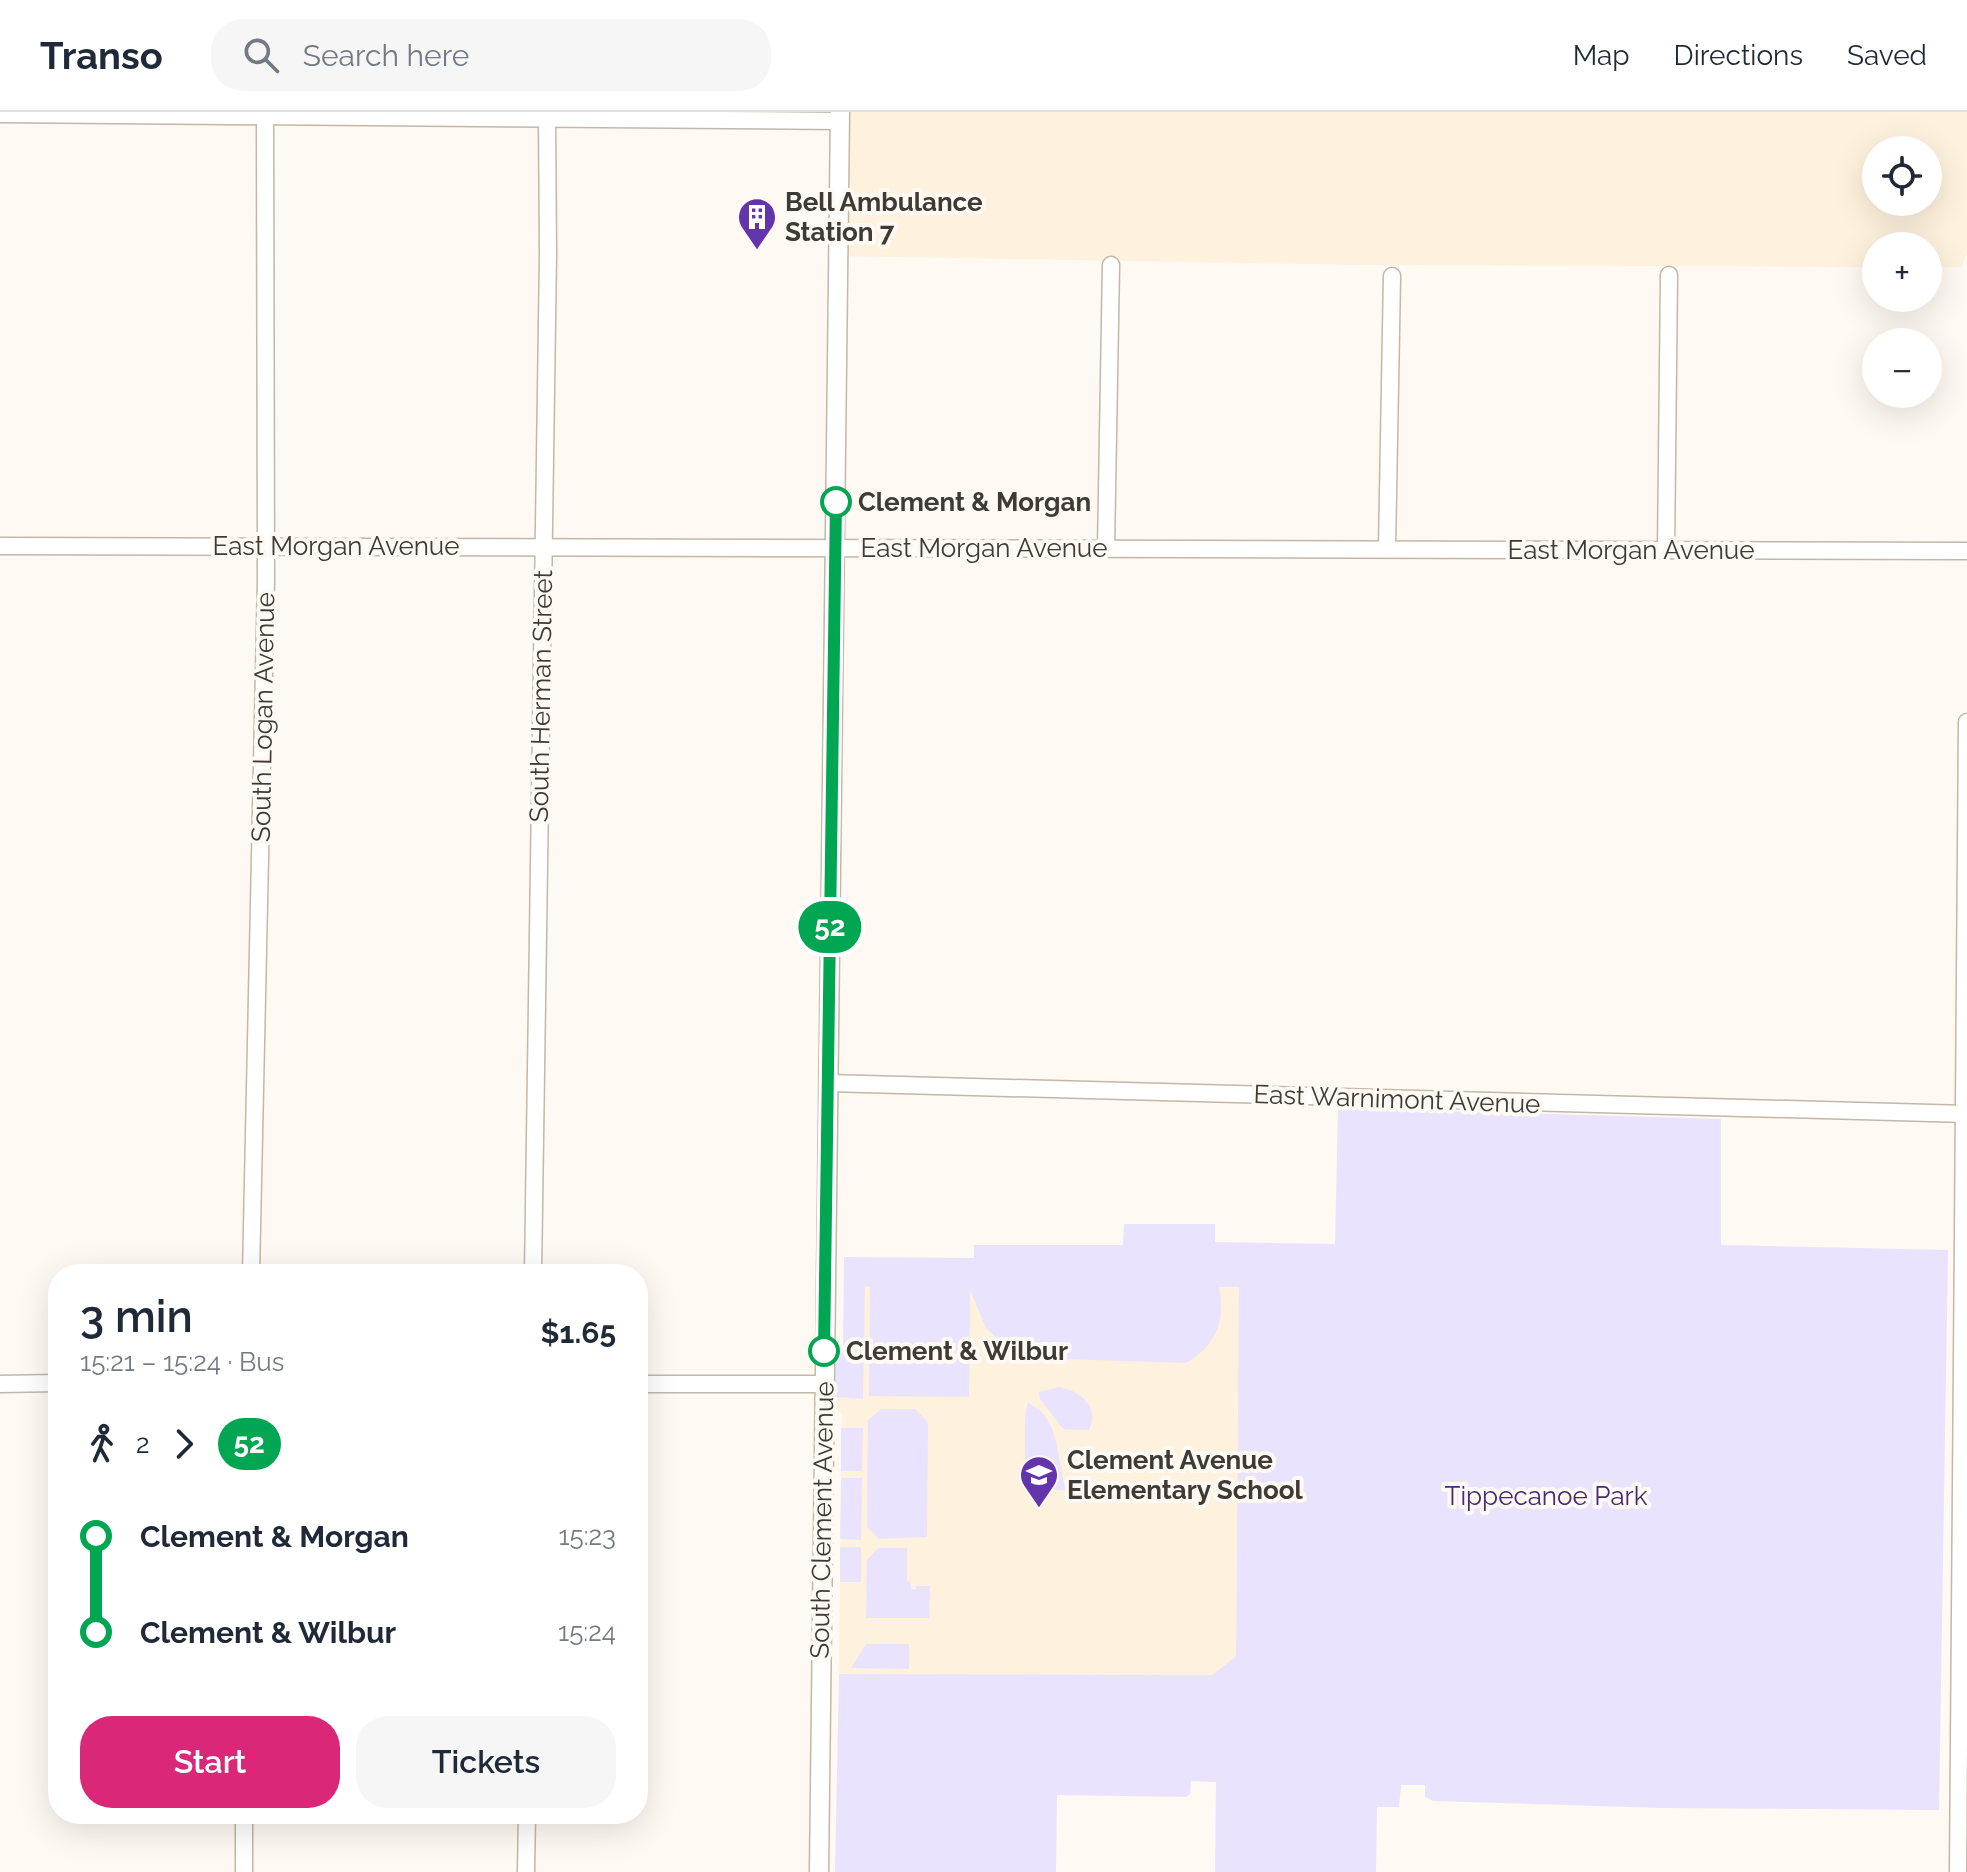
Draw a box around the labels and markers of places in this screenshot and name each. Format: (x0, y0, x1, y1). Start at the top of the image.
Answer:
place label: Bell Ambulance Station 7 (785, 187, 983, 247)
building icon: Bell Ambulance Station 7 (736, 196, 778, 251)
marker: Clement & Morgan (821, 487, 851, 517)
place label: Clement & Morgan (858, 487, 1091, 517)
marker: Clement & Wilbur (809, 1336, 839, 1366)
place label: Clement & Wilbur (846, 1336, 1068, 1366)
place label: Clement Avenue Elementary School (1067, 1445, 1304, 1505)
school or university icon: Clement Avenue Elementary School (1018, 1454, 1060, 1509)

